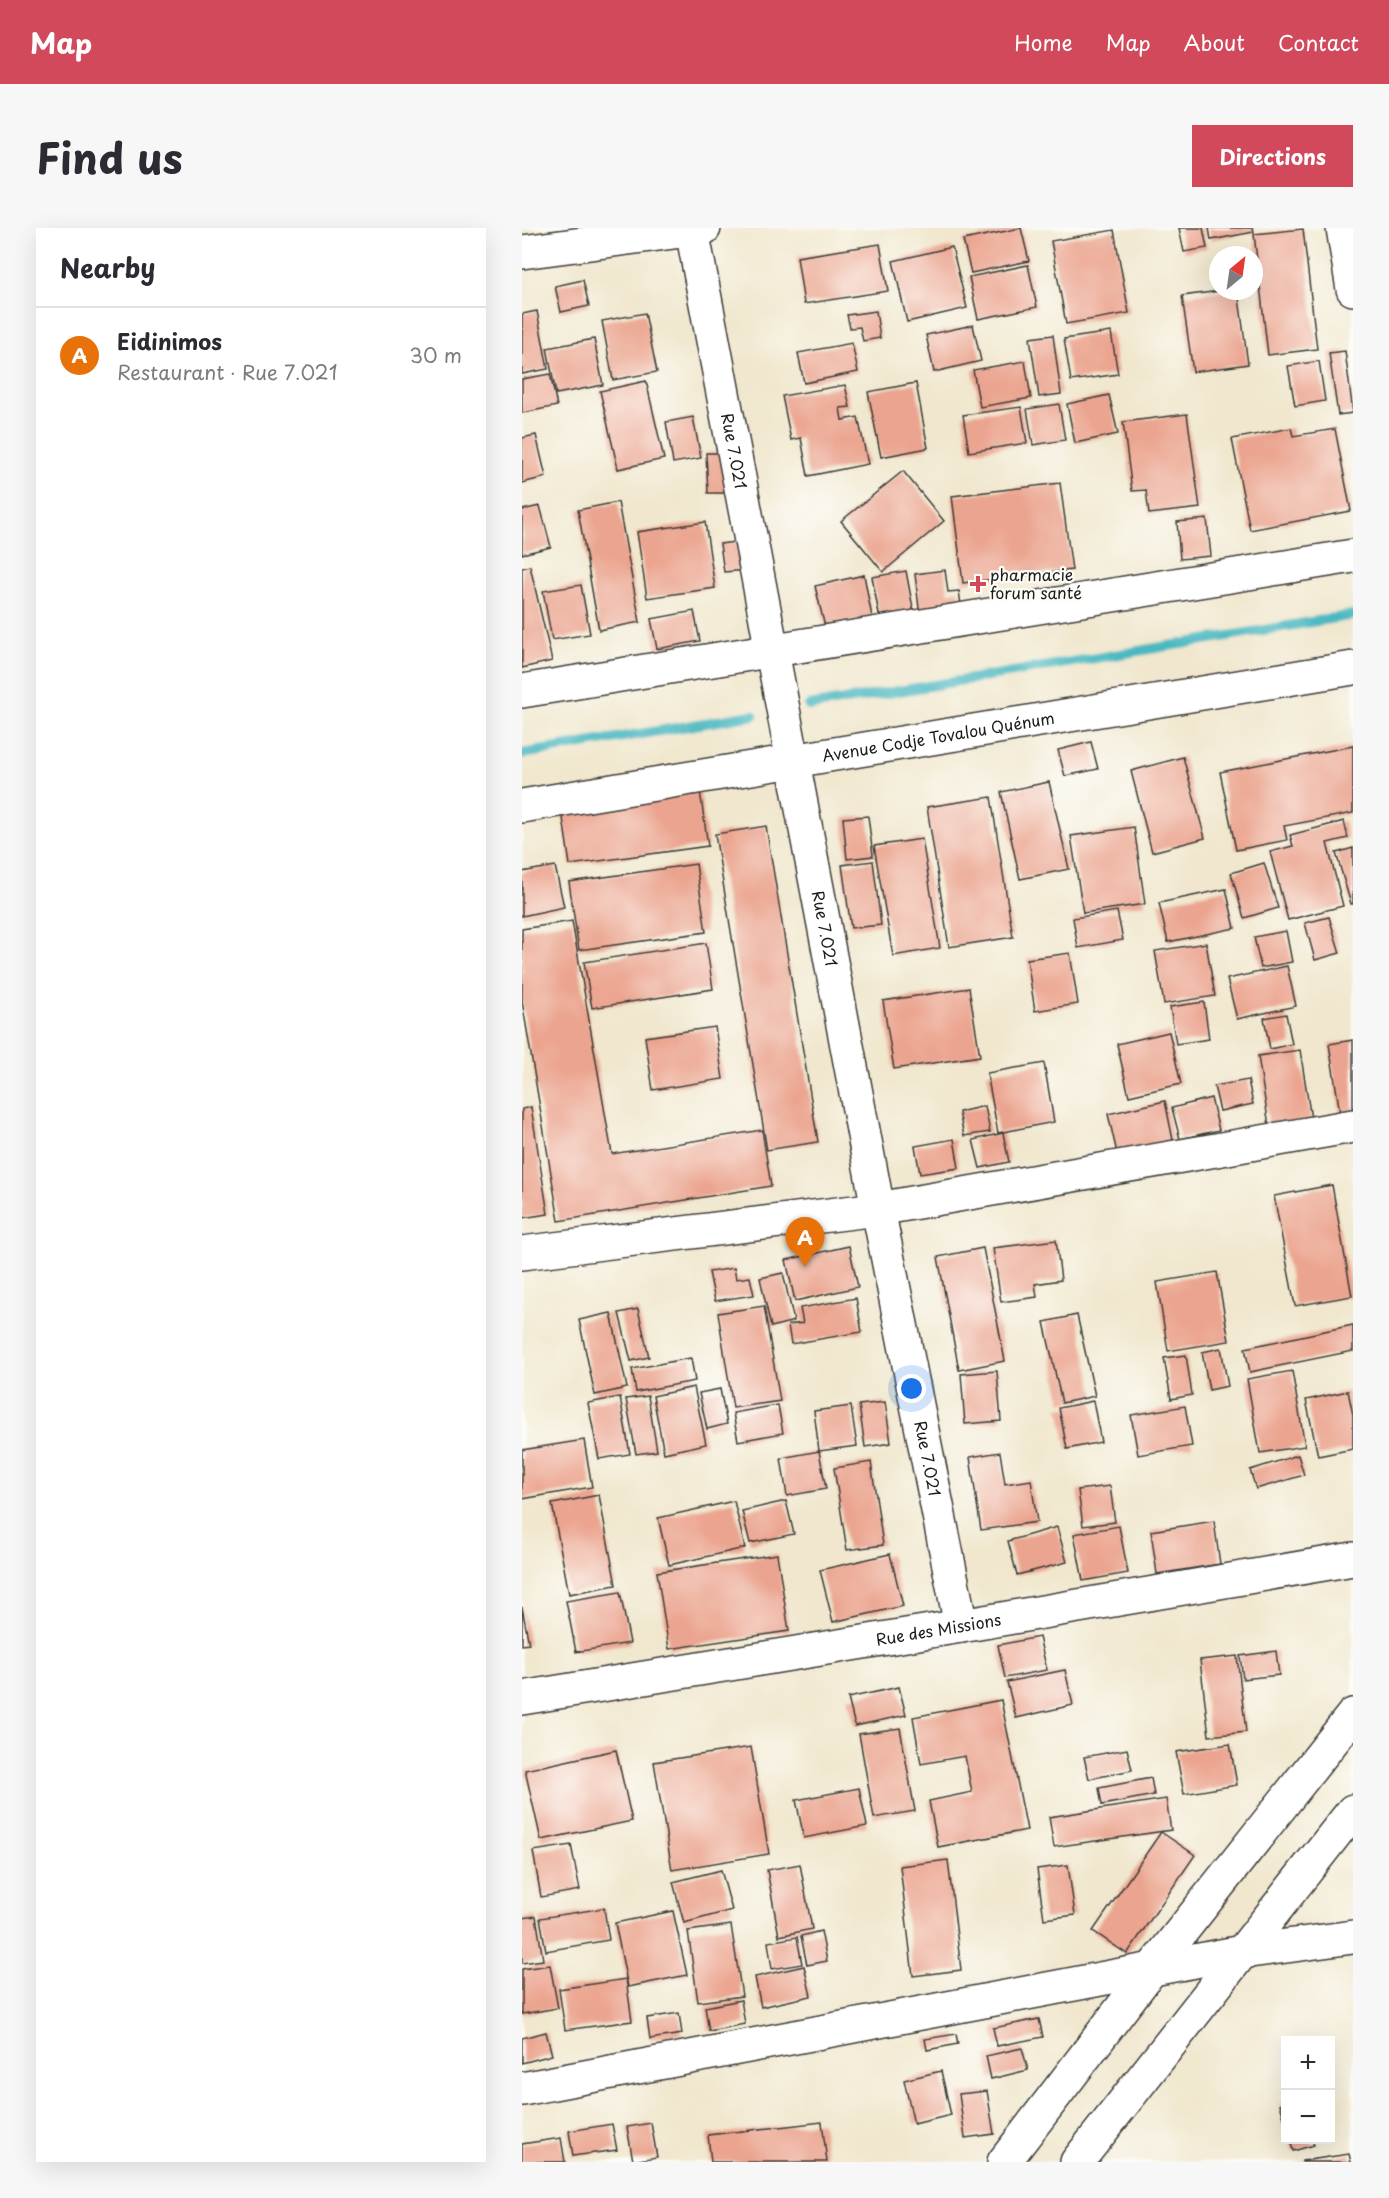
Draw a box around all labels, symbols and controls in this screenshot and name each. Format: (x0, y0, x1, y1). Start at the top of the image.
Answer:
text: Map (30, 21, 92, 64)
text: Home (1014, 26, 1073, 58)
text: Map (1106, 26, 1151, 58)
text: About (1184, 26, 1245, 58)
text: Contact (1278, 26, 1359, 58)
text: Find us (36, 125, 183, 188)
button: Directions (1192, 125, 1353, 187)
north arrow (1209, 246, 1263, 300)
text: Nearby (60, 248, 155, 287)
text: Eidinimos (117, 324, 222, 357)
text: A (72, 340, 87, 370)
text: 30 m (409, 340, 462, 370)
text: Restaurant · Rue 7.021 (117, 357, 338, 387)
street label: Rue 7.021 (716, 411, 754, 491)
place label: pharmacie forum santé (990, 562, 1082, 604)
marker: pharmacie forum santé (971, 577, 985, 591)
street label: Avenue Codje Tovalou Quénum (820, 705, 1056, 767)
street label: Rue 7.021 (807, 888, 845, 968)
pin: A (786, 1218, 824, 1267)
your location (897, 1374, 926, 1403)
street label: Rue 7.021 (909, 1419, 948, 1498)
street label: Rue des Missions (874, 1606, 1003, 1651)
map controls (1281, 2036, 1335, 2144)
button: + (1281, 2036, 1335, 2090)
button: − (1281, 2090, 1335, 2144)

